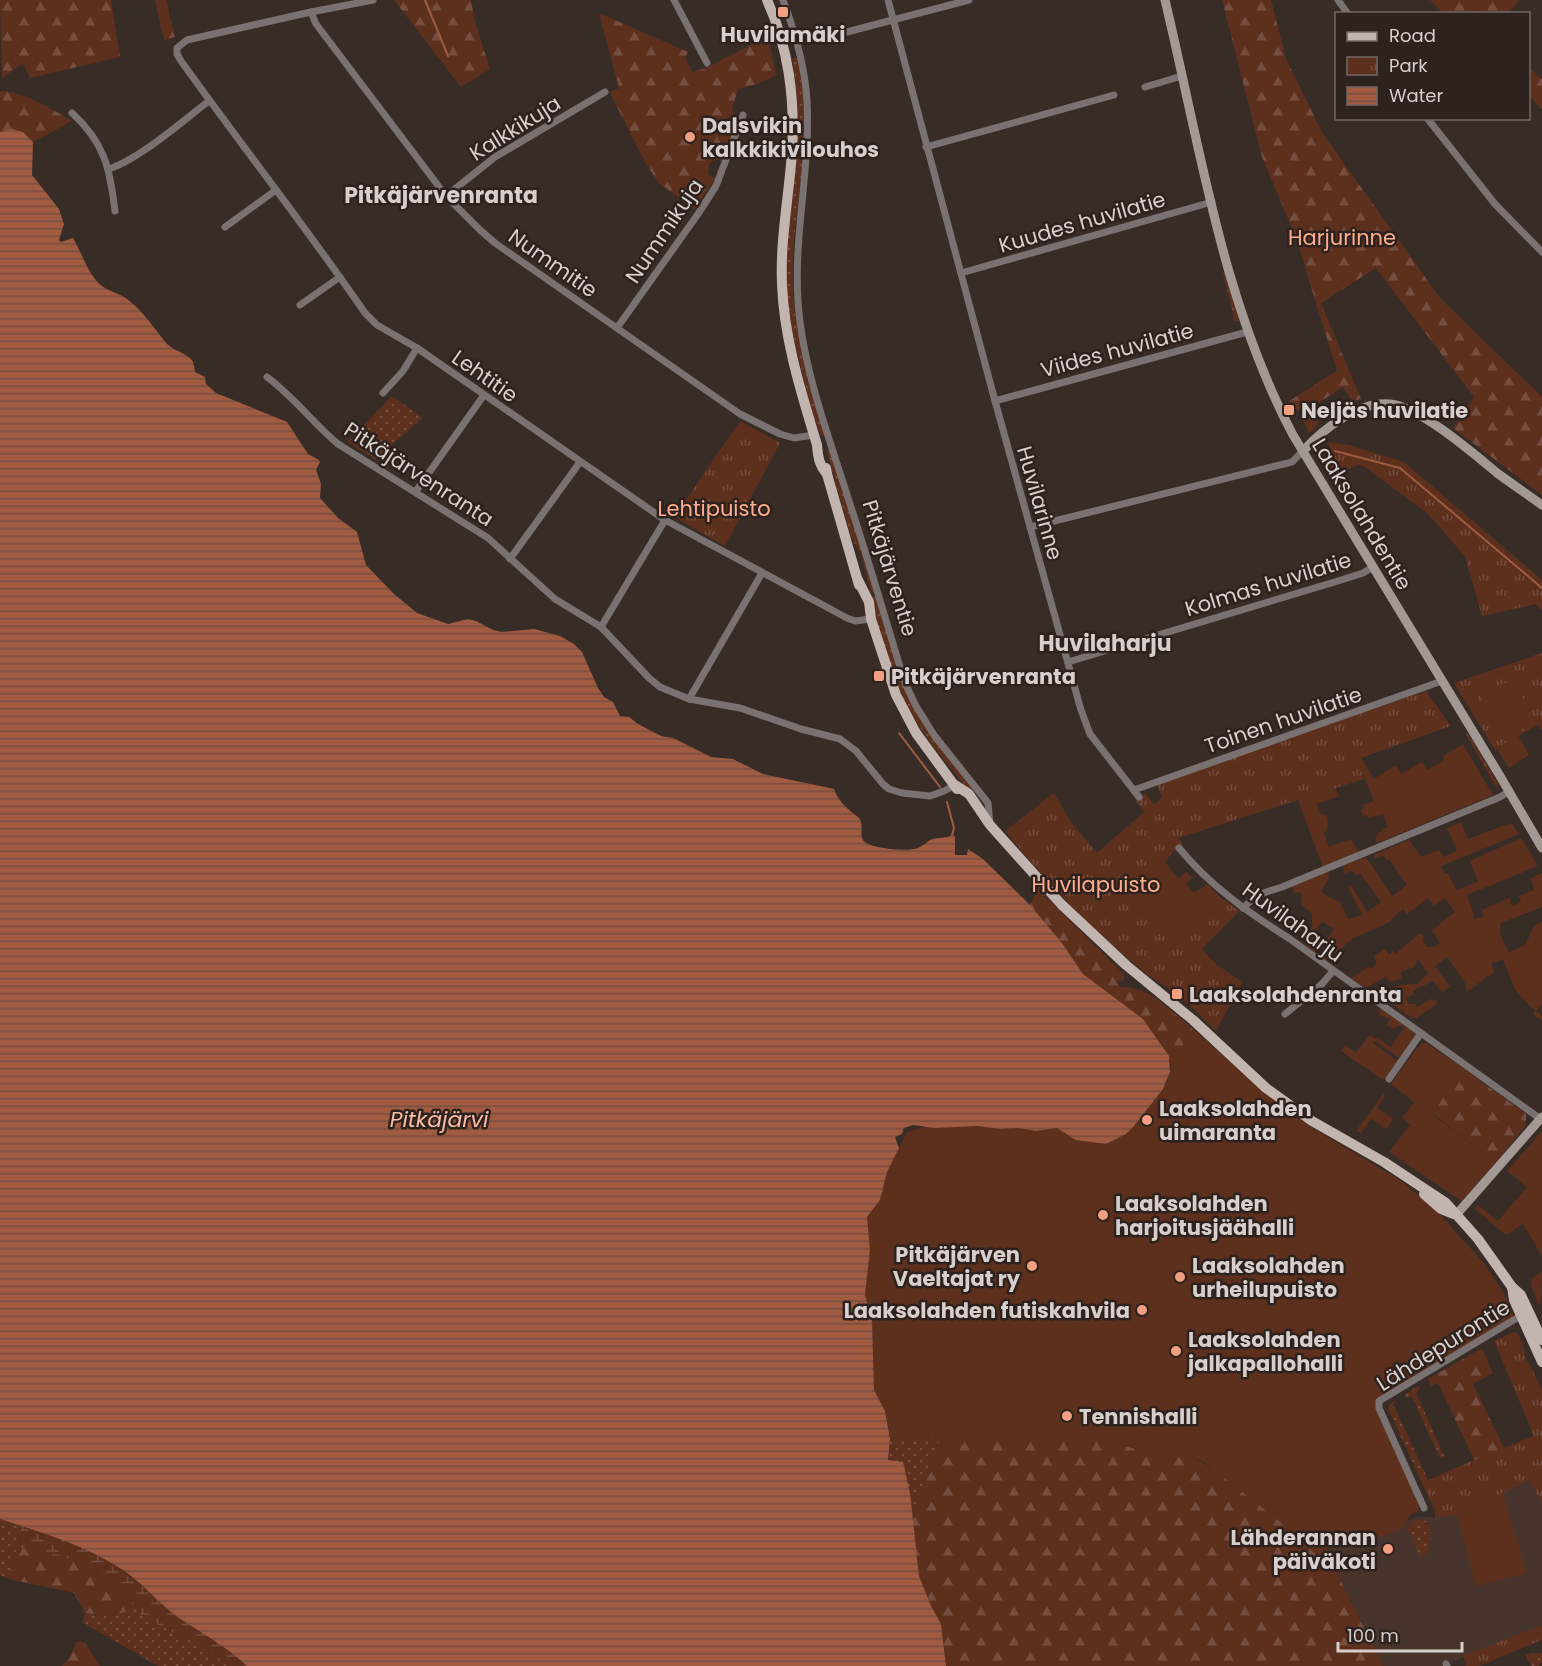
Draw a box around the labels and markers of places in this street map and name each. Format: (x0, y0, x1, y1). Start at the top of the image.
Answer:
marker: Huvilamäki (776, 5, 790, 19)
place label: Huvilamäki (721, 20, 845, 49)
place label: Dalsvikin kalkkikivilouhos (702, 111, 879, 164)
marker: Dalsvikin kalkkikivilouhos (683, 130, 697, 144)
place label: Neljäs huvilatie (1301, 396, 1468, 425)
marker: Neljäs huvilatie (1282, 403, 1296, 417)
place label: Pitkäjärvenranta (891, 662, 1076, 691)
marker: Pitkäjärvenranta (872, 669, 886, 683)
place label: Laaksolahdenranta (1189, 980, 1402, 1009)
marker: Laaksolahdenranta (1170, 987, 1184, 1001)
place label: Laaksolahden uimaranta (1159, 1094, 1312, 1147)
marker: Laaksolahden uimaranta (1140, 1113, 1154, 1127)
place label: Laaksolahden harjoitusjäähalli (1115, 1189, 1294, 1242)
marker: Laaksolahden harjoitusjäähalli (1096, 1208, 1110, 1222)
place label: Pitkäjärven Vaeltajat ry (893, 1240, 1021, 1293)
place label: Laaksolahden urheilupuisto (1192, 1251, 1345, 1304)
marker: Pitkäjärven Vaeltajat ry (1025, 1259, 1039, 1273)
marker: Laaksolahden urheilupuisto (1173, 1270, 1187, 1284)
place label: Laaksolahden futiskahvila (844, 1296, 1130, 1325)
marker: Laaksolahden futiskahvila (1135, 1303, 1149, 1317)
place label: Laaksolahden jalkapallohalli (1187, 1325, 1343, 1378)
marker: Laaksolahden jalkapallohalli (1169, 1344, 1183, 1358)
place label: Tennishalli (1079, 1402, 1198, 1431)
marker: Tennishalli (1060, 1409, 1074, 1423)
place label: Lähderannan päiväkoti (1230, 1523, 1376, 1576)
marker: Lähderannan päiväkoti (1381, 1542, 1395, 1556)

